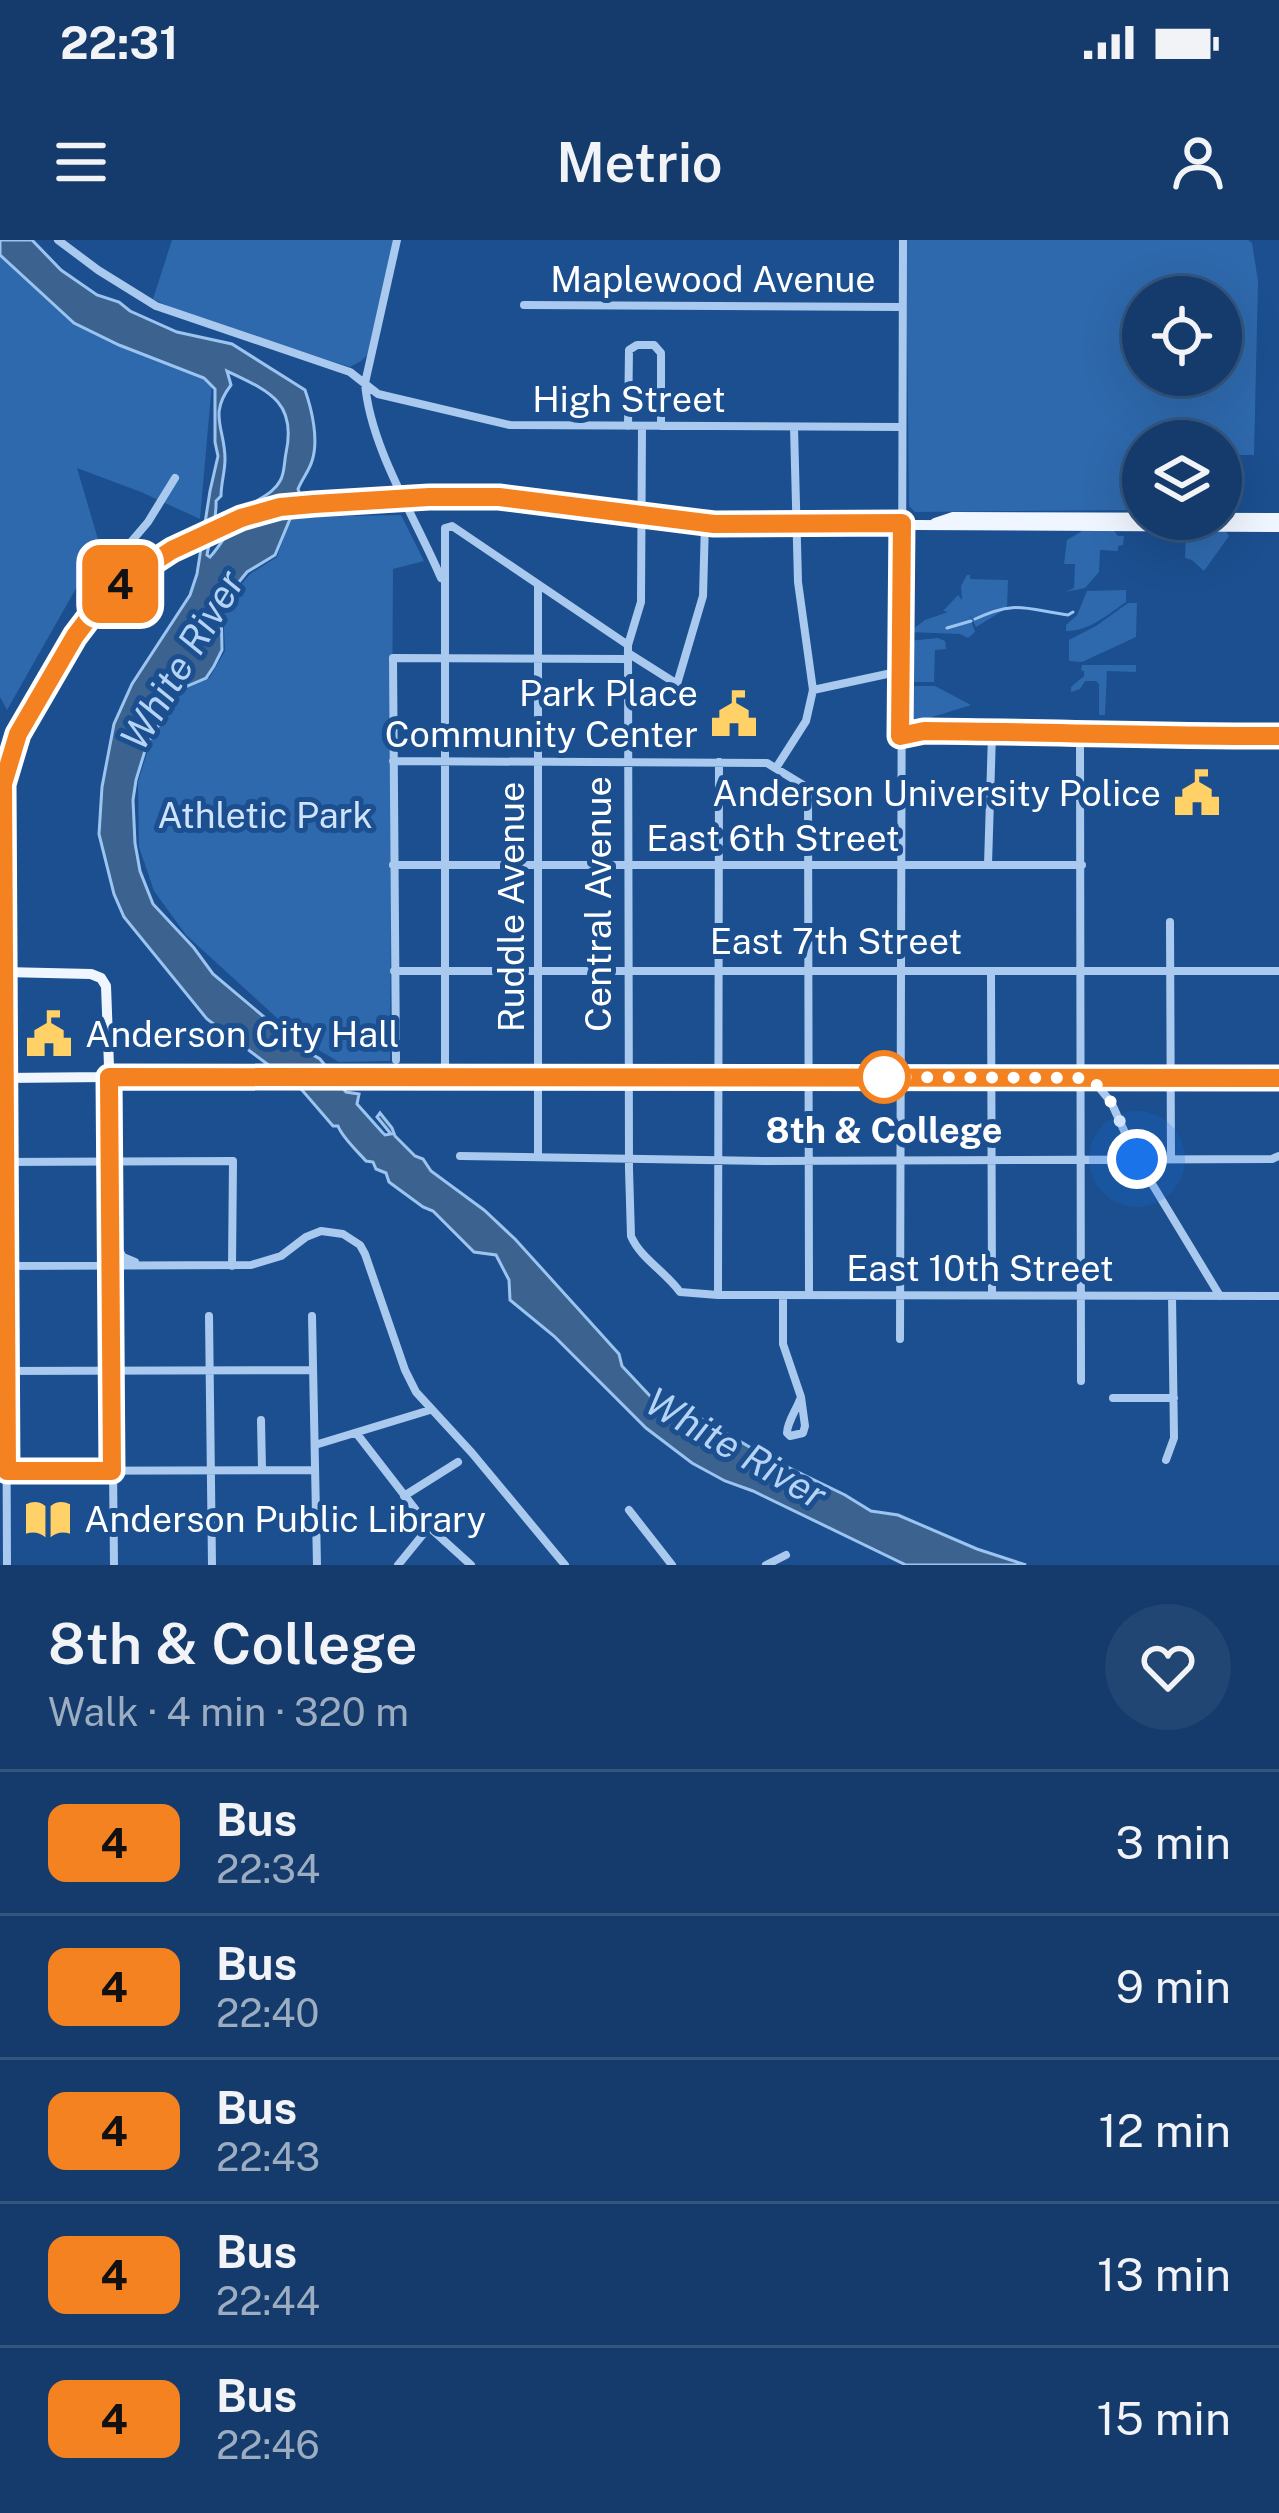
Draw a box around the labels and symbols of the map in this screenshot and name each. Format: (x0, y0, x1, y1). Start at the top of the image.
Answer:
street label: Maplewood Avenue (550, 258, 876, 300)
street label: High Street (532, 378, 726, 420)
line badge: 4 (81, 545, 159, 623)
water label: White River (111, 562, 254, 758)
place label: Park Place Community Center (385, 672, 698, 755)
public building icon: Park Place Community Center (709, 689, 759, 739)
public building icon: Anderson University Police (1172, 768, 1222, 818)
place label: Anderson University Police (712, 772, 1161, 814)
street label: Central Avenue (577, 776, 619, 1032)
street label: Ruddle Avenue (490, 782, 532, 1032)
park label: Athletic Park (157, 794, 373, 836)
street label: East 6th Street (646, 817, 900, 859)
street label: East 7th Street (710, 920, 962, 962)
public building icon: Anderson City Hall (24, 1009, 74, 1059)
place label: Anderson City Hall (85, 1013, 399, 1055)
marker: 8th & College (859, 1052, 909, 1102)
place label: 8th & College (765, 1109, 1003, 1151)
your location (1107, 1129, 1167, 1189)
street label: East 10th Street (846, 1247, 1114, 1289)
water label: White River (638, 1378, 835, 1518)
library icon: Anderson Public Library (23, 1494, 73, 1544)
place label: Anderson Public Library (84, 1498, 486, 1540)

